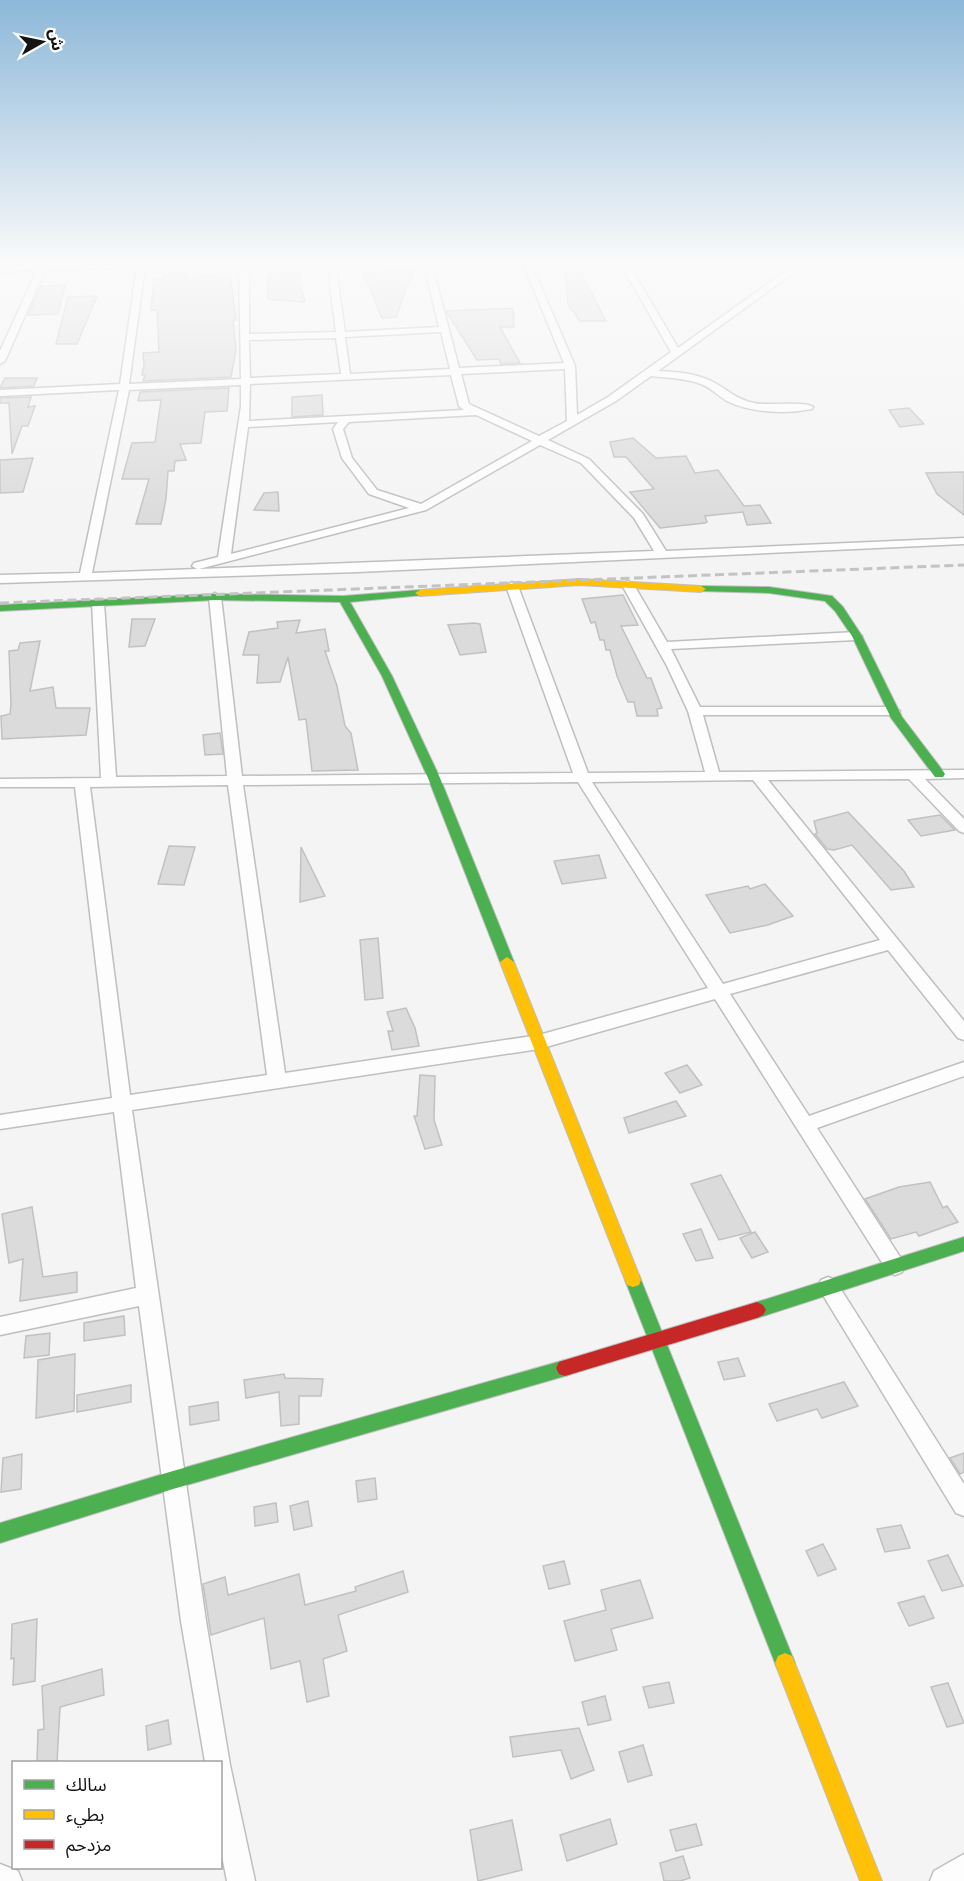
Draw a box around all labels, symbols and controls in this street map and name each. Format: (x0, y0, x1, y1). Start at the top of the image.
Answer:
north arrow (12, 12, 72, 72)
text: ش (44, 27, 71, 52)
legend (12, 1761, 222, 1869)
text: سالك (66, 1770, 107, 1797)
text: بطيء (66, 1800, 104, 1828)
text: مزدحم (66, 1830, 111, 1858)

